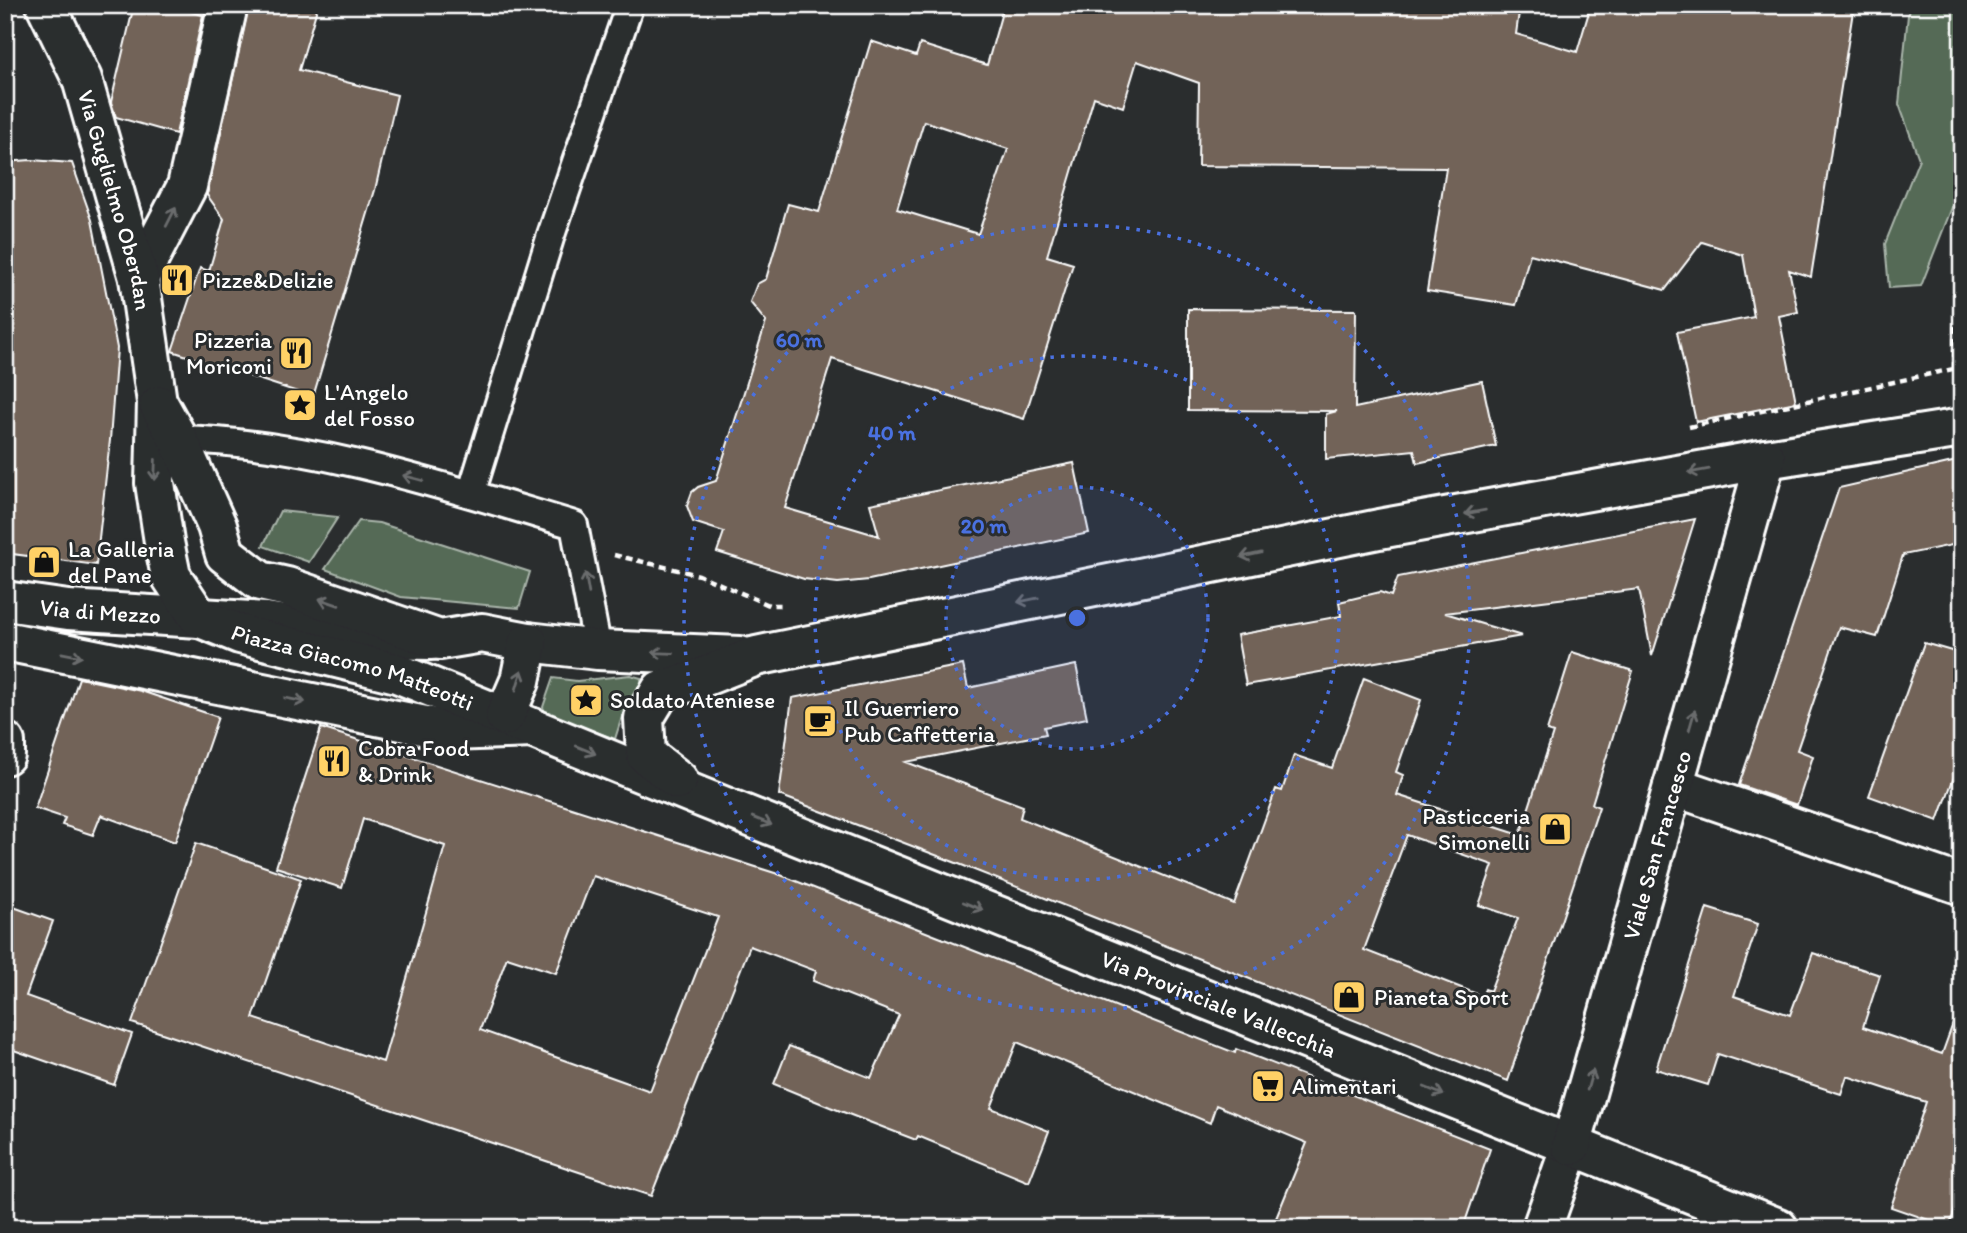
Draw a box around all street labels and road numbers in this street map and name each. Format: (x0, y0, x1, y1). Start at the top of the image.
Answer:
street label: Via Guglielmo Oberdan (72, 87, 158, 312)
street label: Via di Mezzo (38, 592, 162, 630)
street label: Piazza Giacomo Matteotti (227, 618, 478, 717)
street label: Viale San Francesco (1617, 747, 1697, 943)
street label: Via Provinciale Vallecchia (1097, 945, 1340, 1064)

